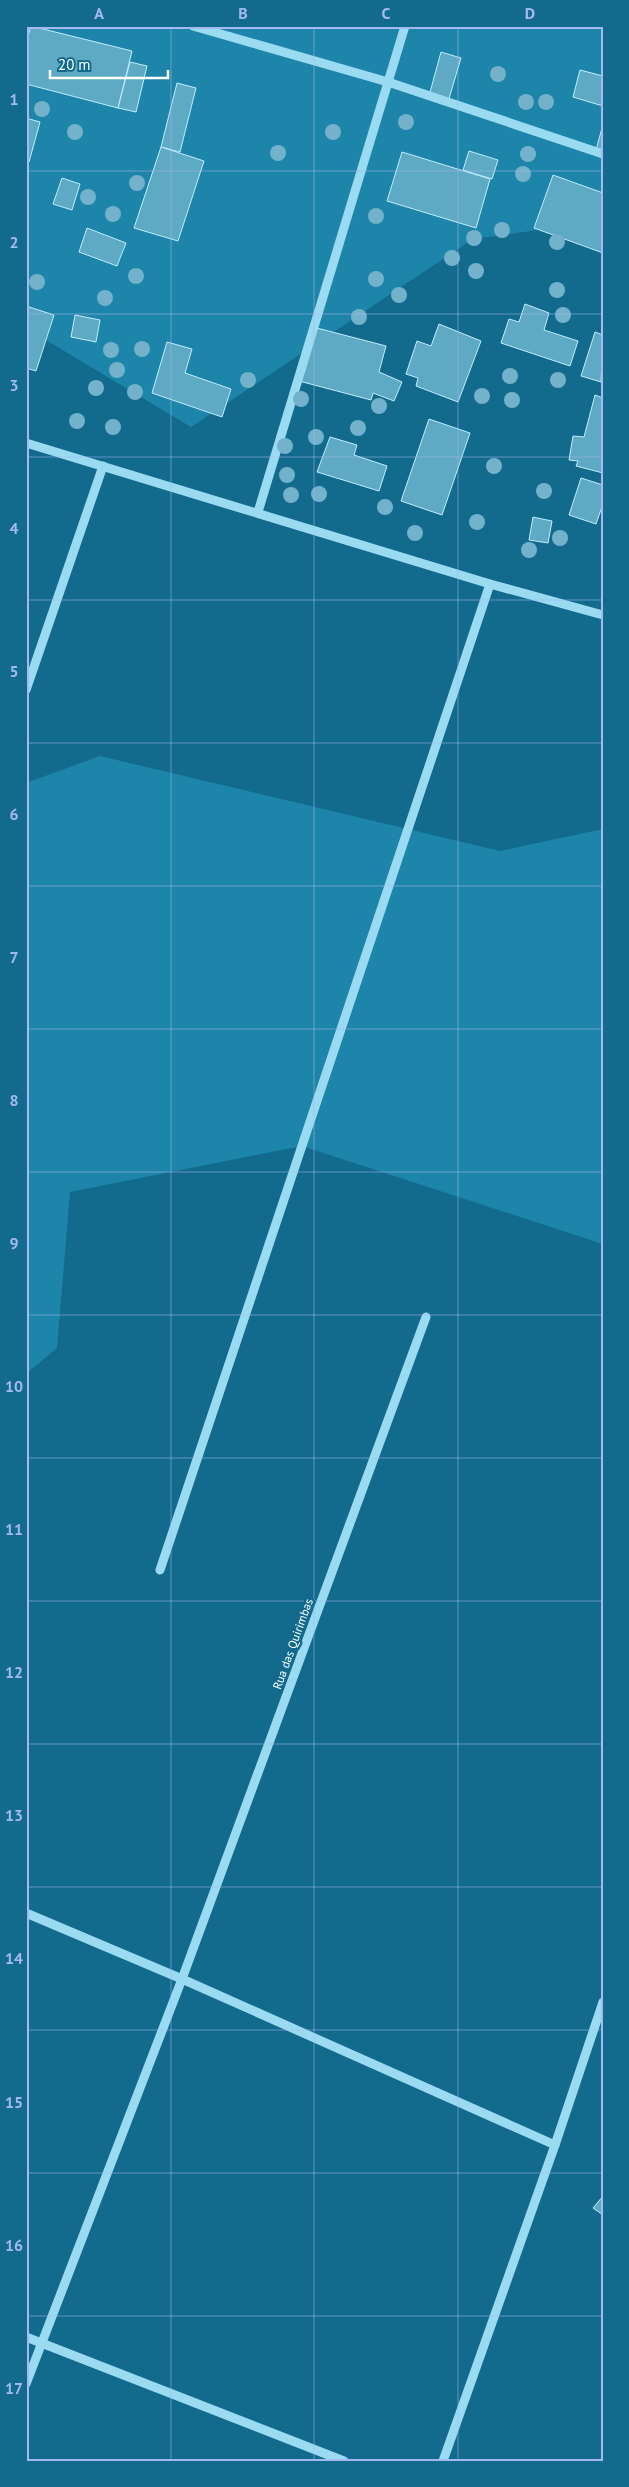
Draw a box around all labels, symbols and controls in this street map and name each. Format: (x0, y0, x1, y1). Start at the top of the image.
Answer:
text: A (94, 3, 104, 23)
text: B (238, 3, 248, 23)
text: C (382, 3, 391, 23)
text: D (525, 3, 535, 23)
scale bar (50, 48, 168, 80)
text: 20 m (58, 55, 91, 74)
text: 1 (9, 89, 19, 109)
text: 2 (9, 232, 19, 252)
text: 3 (9, 375, 19, 395)
text: 4 (9, 518, 19, 538)
text: 5 (9, 661, 19, 681)
text: 6 (9, 804, 19, 824)
text: 7 (9, 947, 19, 967)
text: 8 (9, 1090, 19, 1110)
text: 9 (9, 1233, 19, 1253)
text: 10 (5, 1376, 23, 1396)
text: 11 (5, 1519, 23, 1539)
street label: Rua das Quirimbas (269, 1596, 316, 1691)
text: 12 (5, 1662, 23, 1682)
text: 13 (5, 1805, 23, 1825)
text: 14 (5, 1948, 23, 1968)
text: 15 (5, 2092, 23, 2112)
text: 16 (5, 2235, 23, 2255)
text: 17 (5, 2378, 23, 2398)

